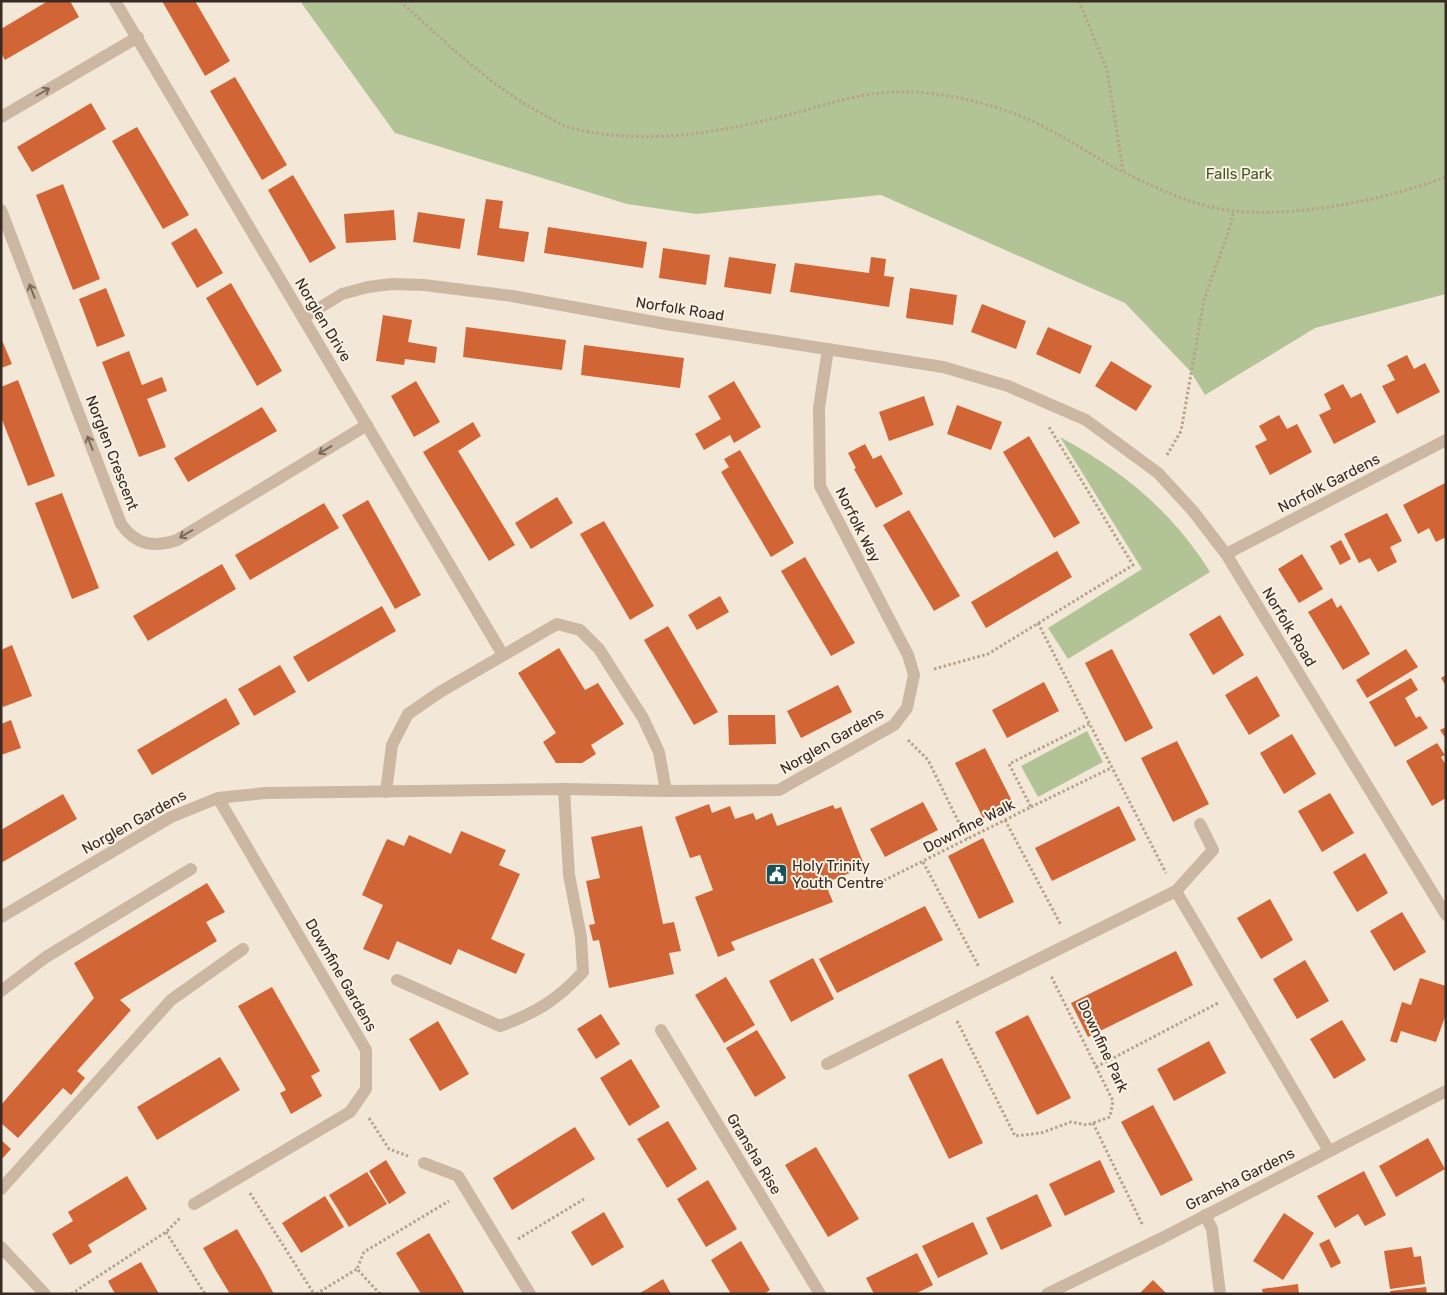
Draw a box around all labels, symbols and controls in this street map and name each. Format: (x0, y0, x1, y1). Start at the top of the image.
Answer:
one-way arrow (35, 86, 50, 96)
park label: Falls Park (1206, 165, 1272, 183)
street label: Norglen Drive (291, 275, 355, 365)
one-way arrow (27, 284, 36, 299)
street label: Norfolk Road (634, 293, 726, 325)
street label: Norglen Crescent (82, 393, 142, 513)
one-way arrow (85, 436, 94, 451)
one-way arrow (319, 446, 333, 456)
street label: Norfolk Gardens (1275, 449, 1383, 516)
street label: Norfolk Way (831, 485, 885, 565)
one-way arrow (180, 530, 194, 540)
street label: Norfolk Road (1258, 584, 1320, 670)
street label: Norglen Gardens (777, 704, 887, 778)
street label: Norglen Gardens (79, 786, 190, 858)
street label: Downfine Walk (920, 795, 1018, 857)
place label: Holy Trinity Youth Centre (792, 857, 884, 892)
public building icon: Holy Trinity Youth Centre (764, 863, 788, 887)
street label: Downfine Gardens (301, 915, 381, 1035)
street label: Downfine Park (1074, 997, 1132, 1096)
street label: Gransha Rise (723, 1110, 785, 1198)
street label: Gransha Gardens (1182, 1144, 1298, 1214)

